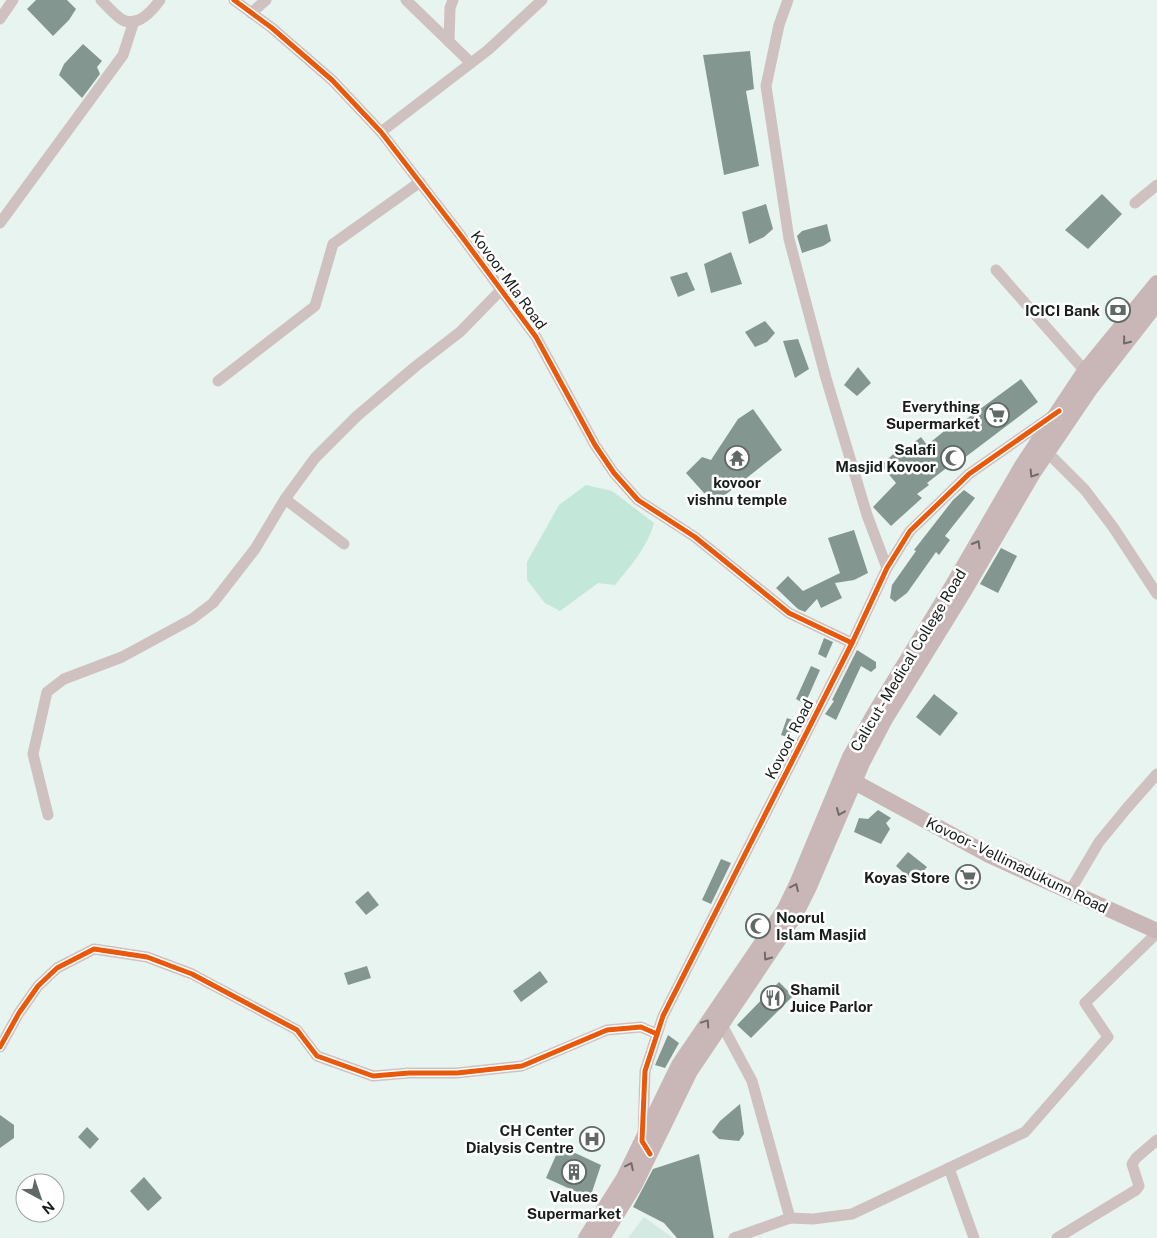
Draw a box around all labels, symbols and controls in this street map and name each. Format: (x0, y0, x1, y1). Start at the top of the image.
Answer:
street label: Kovoor Mla Road (468, 228, 550, 332)
bank icon: ICICI Bank (1105, 297, 1131, 323)
place label: ICICI Bank (1025, 302, 1100, 319)
one-way arrow (1124, 335, 1132, 344)
place label: Everything Supermarket (886, 398, 981, 432)
supermarket icon: Everything Supermarket (984, 402, 1010, 428)
place label: Salafi Masjid Kovoor (835, 441, 936, 475)
temple icon: kovoor vishnu temple (724, 445, 750, 471)
mosque icon: Salafi Masjid Kovoor (940, 445, 966, 471)
one-way arrow (1029, 468, 1039, 477)
place label: kovoor vishnu temple (687, 474, 787, 508)
one-way arrow (971, 540, 981, 549)
street label: Calicut - Medical College Road (847, 566, 969, 754)
street label: Kovoor Road (762, 696, 816, 782)
one-way arrow (835, 807, 846, 816)
street label: Kovoor - Vellimadukunn Road (923, 814, 1111, 916)
supermarket icon: Koyas Store (955, 864, 981, 890)
place label: Koyas Store (864, 869, 950, 886)
one-way arrow (788, 883, 799, 892)
place label: Noorul Islam Masjid (776, 909, 866, 943)
mosque icon: Noorul Islam Masjid (745, 913, 771, 939)
one-way arrow (764, 951, 773, 961)
place label: Shamil Juice Parlor (790, 981, 873, 1015)
restaurant icon: Shamil Juice Parlor (760, 985, 786, 1011)
one-way arrow (700, 1020, 709, 1029)
place label: CH Center Dialysis Centre (466, 1122, 574, 1156)
hospital icon: CH Center Dialysis Centre (579, 1126, 605, 1152)
building icon: Values Supermarket (561, 1159, 587, 1185)
one-way arrow (624, 1163, 634, 1172)
north arrow (15, 1173, 65, 1223)
place label: Values Supermarket (527, 1188, 621, 1222)
text: N (39, 1198, 58, 1218)

